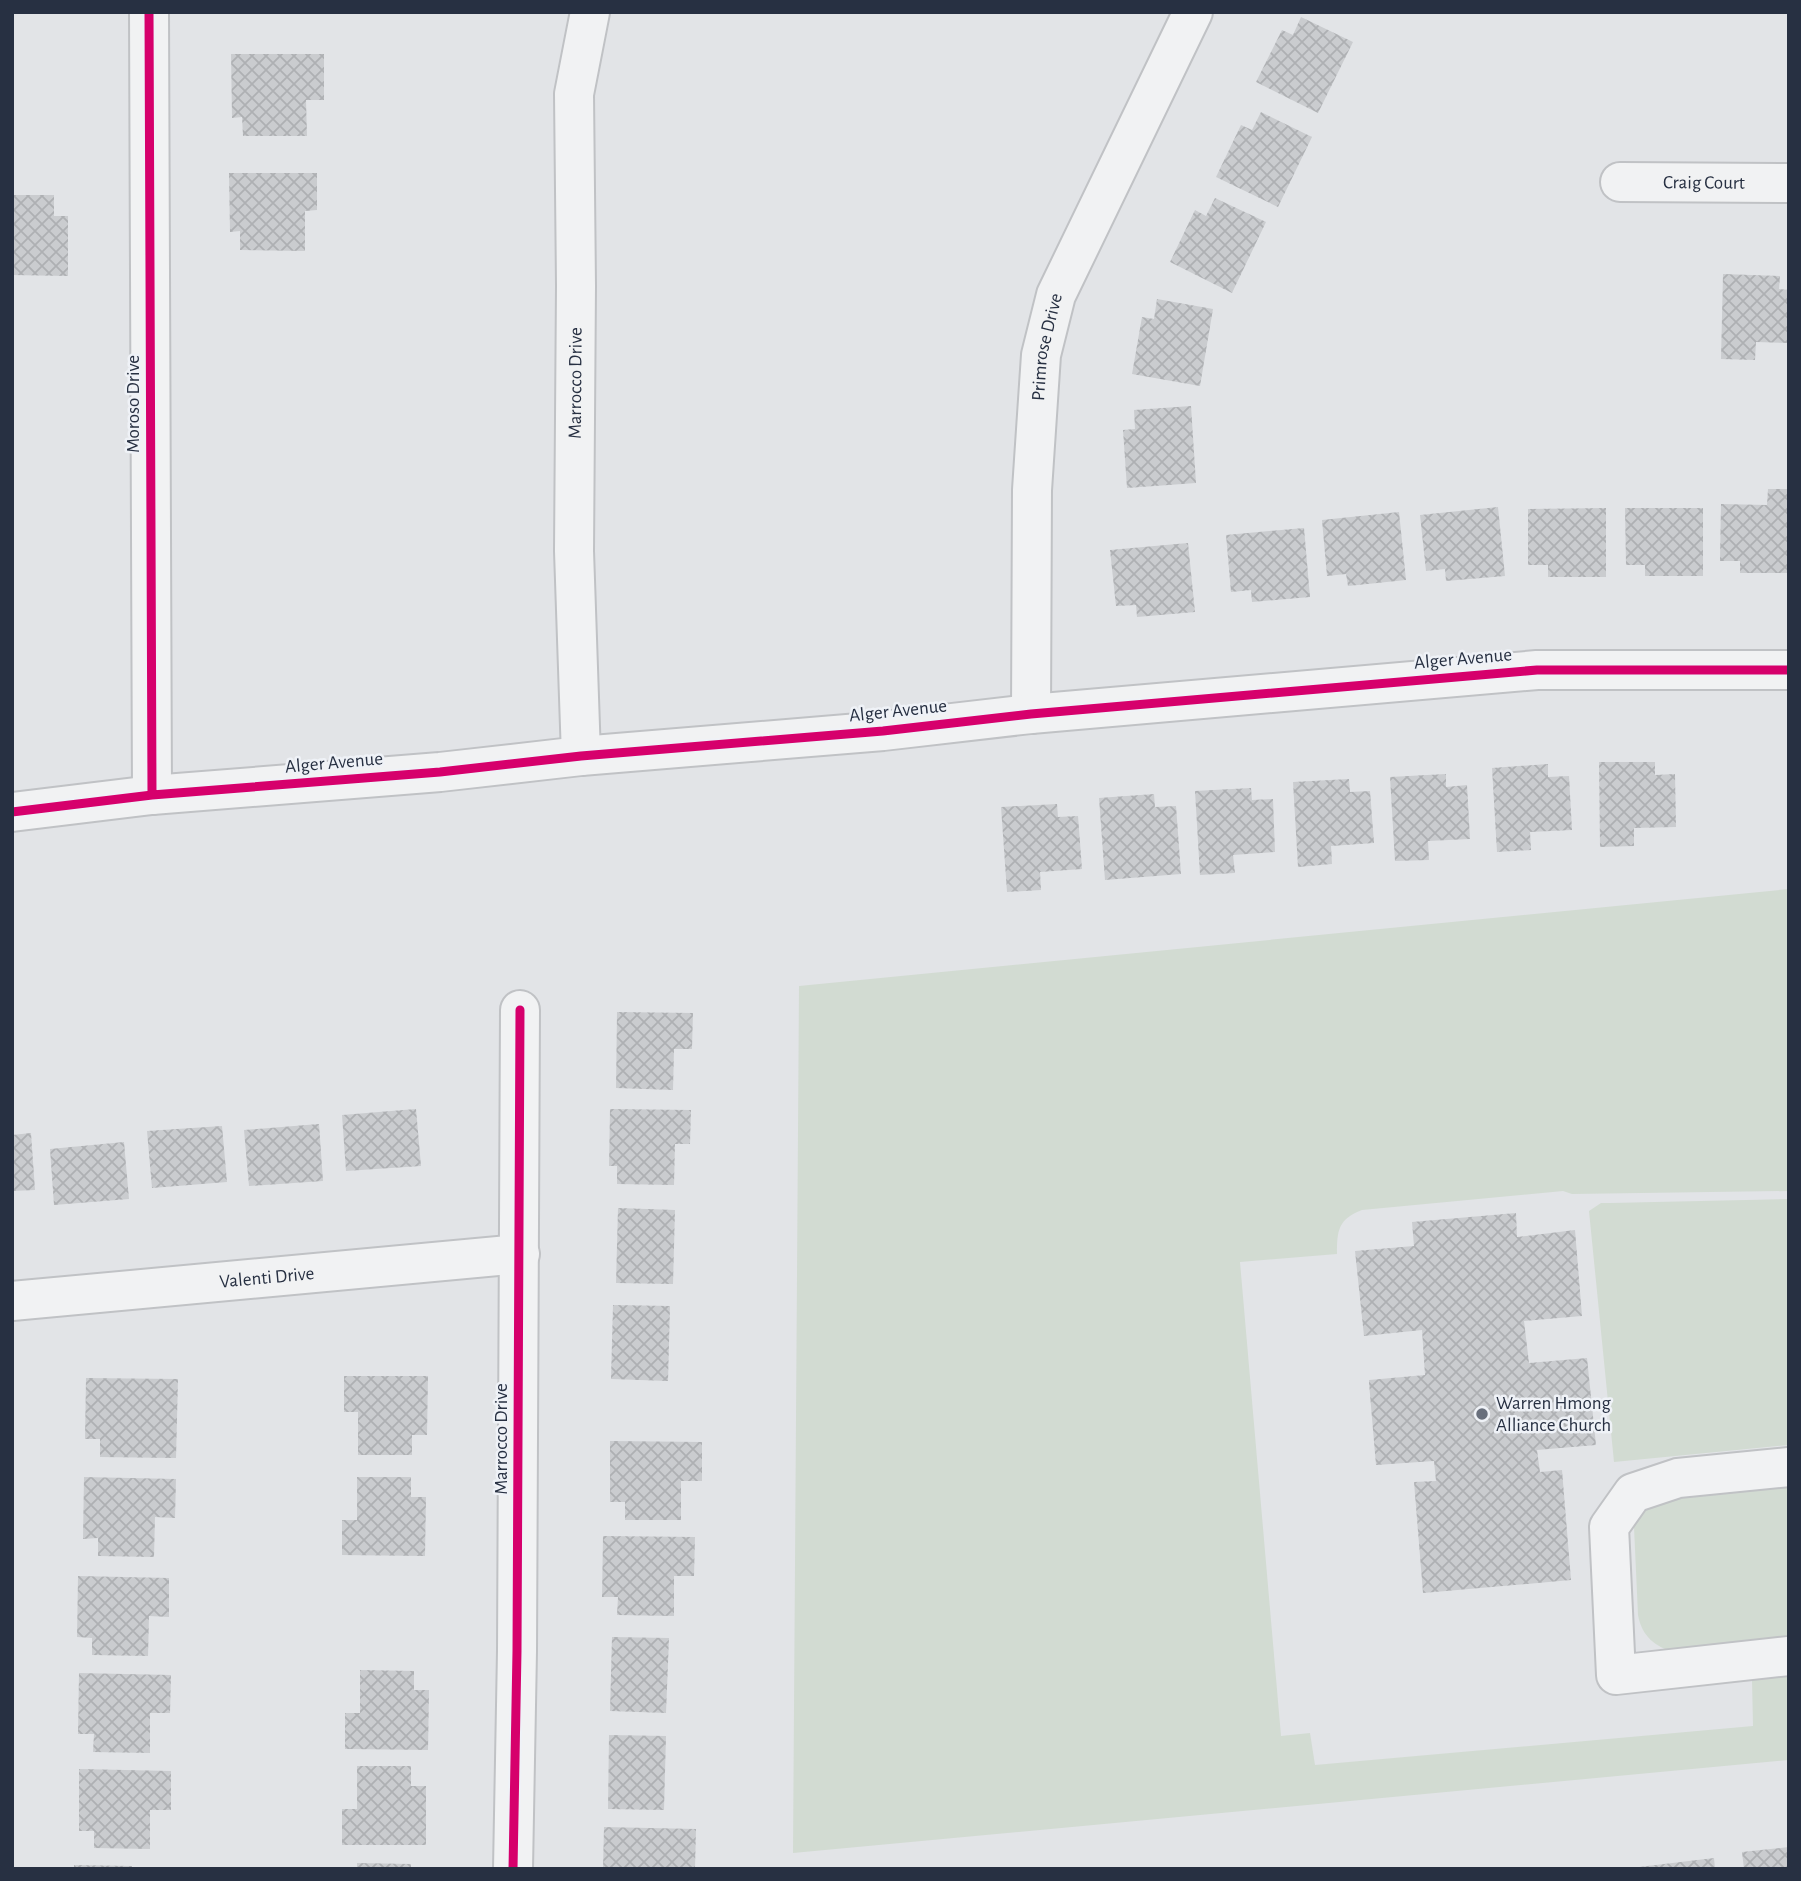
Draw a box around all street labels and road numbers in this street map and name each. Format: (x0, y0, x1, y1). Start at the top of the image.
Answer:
street label: Craig Court (1663, 173, 1745, 192)
street label: Primrose Drive (1028, 291, 1066, 402)
street label: Marrocco Drive (565, 327, 585, 439)
street label: Moroso Drive (124, 355, 143, 453)
street label: Alger Avenue (1413, 645, 1513, 673)
street label: Alger Avenue (848, 696, 948, 726)
street label: Alger Avenue (284, 749, 384, 777)
street label: Valenti Drive (219, 1264, 315, 1291)
street label: Marrocco Drive (492, 1383, 511, 1495)

